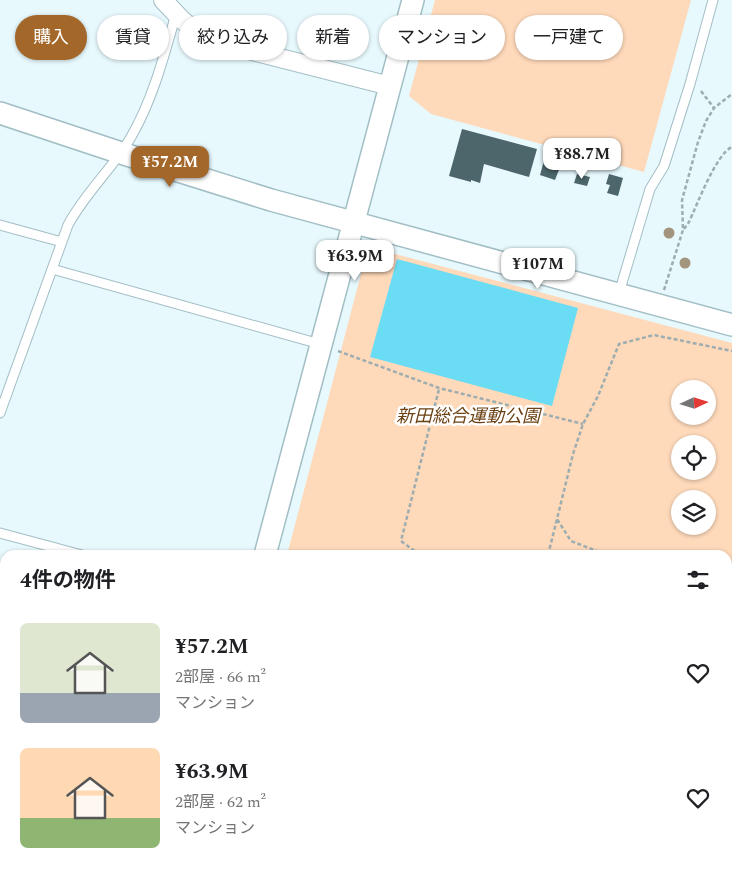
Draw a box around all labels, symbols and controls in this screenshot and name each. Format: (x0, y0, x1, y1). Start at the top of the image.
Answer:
chip: 購入 (15, 15, 87, 60)
chip: 賃貸 (97, 15, 169, 60)
chip: 絞り込み (179, 15, 287, 60)
chip: 新着 (297, 15, 369, 60)
chip: マンション (379, 15, 505, 60)
chip: 一戸建て (515, 15, 623, 60)
pin: ¥88.7M (541, 138, 623, 180)
text: ¥88.7M (554, 142, 610, 166)
pin: ¥57.2M (129, 146, 211, 188)
text: ¥57.2M (142, 150, 198, 174)
pin: ¥63.9M (314, 240, 396, 282)
text: ¥63.9M (327, 244, 383, 268)
pin: ¥107M (503, 248, 573, 290)
text: ¥107M (512, 252, 564, 276)
north arrow (671, 380, 716, 425)
map controls (671, 380, 716, 535)
park label: 新田総合運動公園 (396, 403, 543, 430)
button: locate (671, 435, 716, 480)
button: layers (671, 490, 716, 535)
text: 4件の物件 (20, 565, 116, 597)
icon: filters (684, 566, 712, 594)
text: ¥57.2M (175, 631, 249, 663)
icon: home (60, 643, 120, 703)
icon: heart (684, 659, 712, 687)
text: 2部屋 · 66 m² (175, 665, 266, 689)
text: マンション (175, 691, 255, 715)
text: ¥63.9M (175, 756, 249, 788)
icon: home (60, 768, 120, 828)
icon: heart (684, 784, 712, 812)
text: 2部屋 · 62 m² (175, 790, 266, 814)
text: マンション (175, 816, 255, 840)

